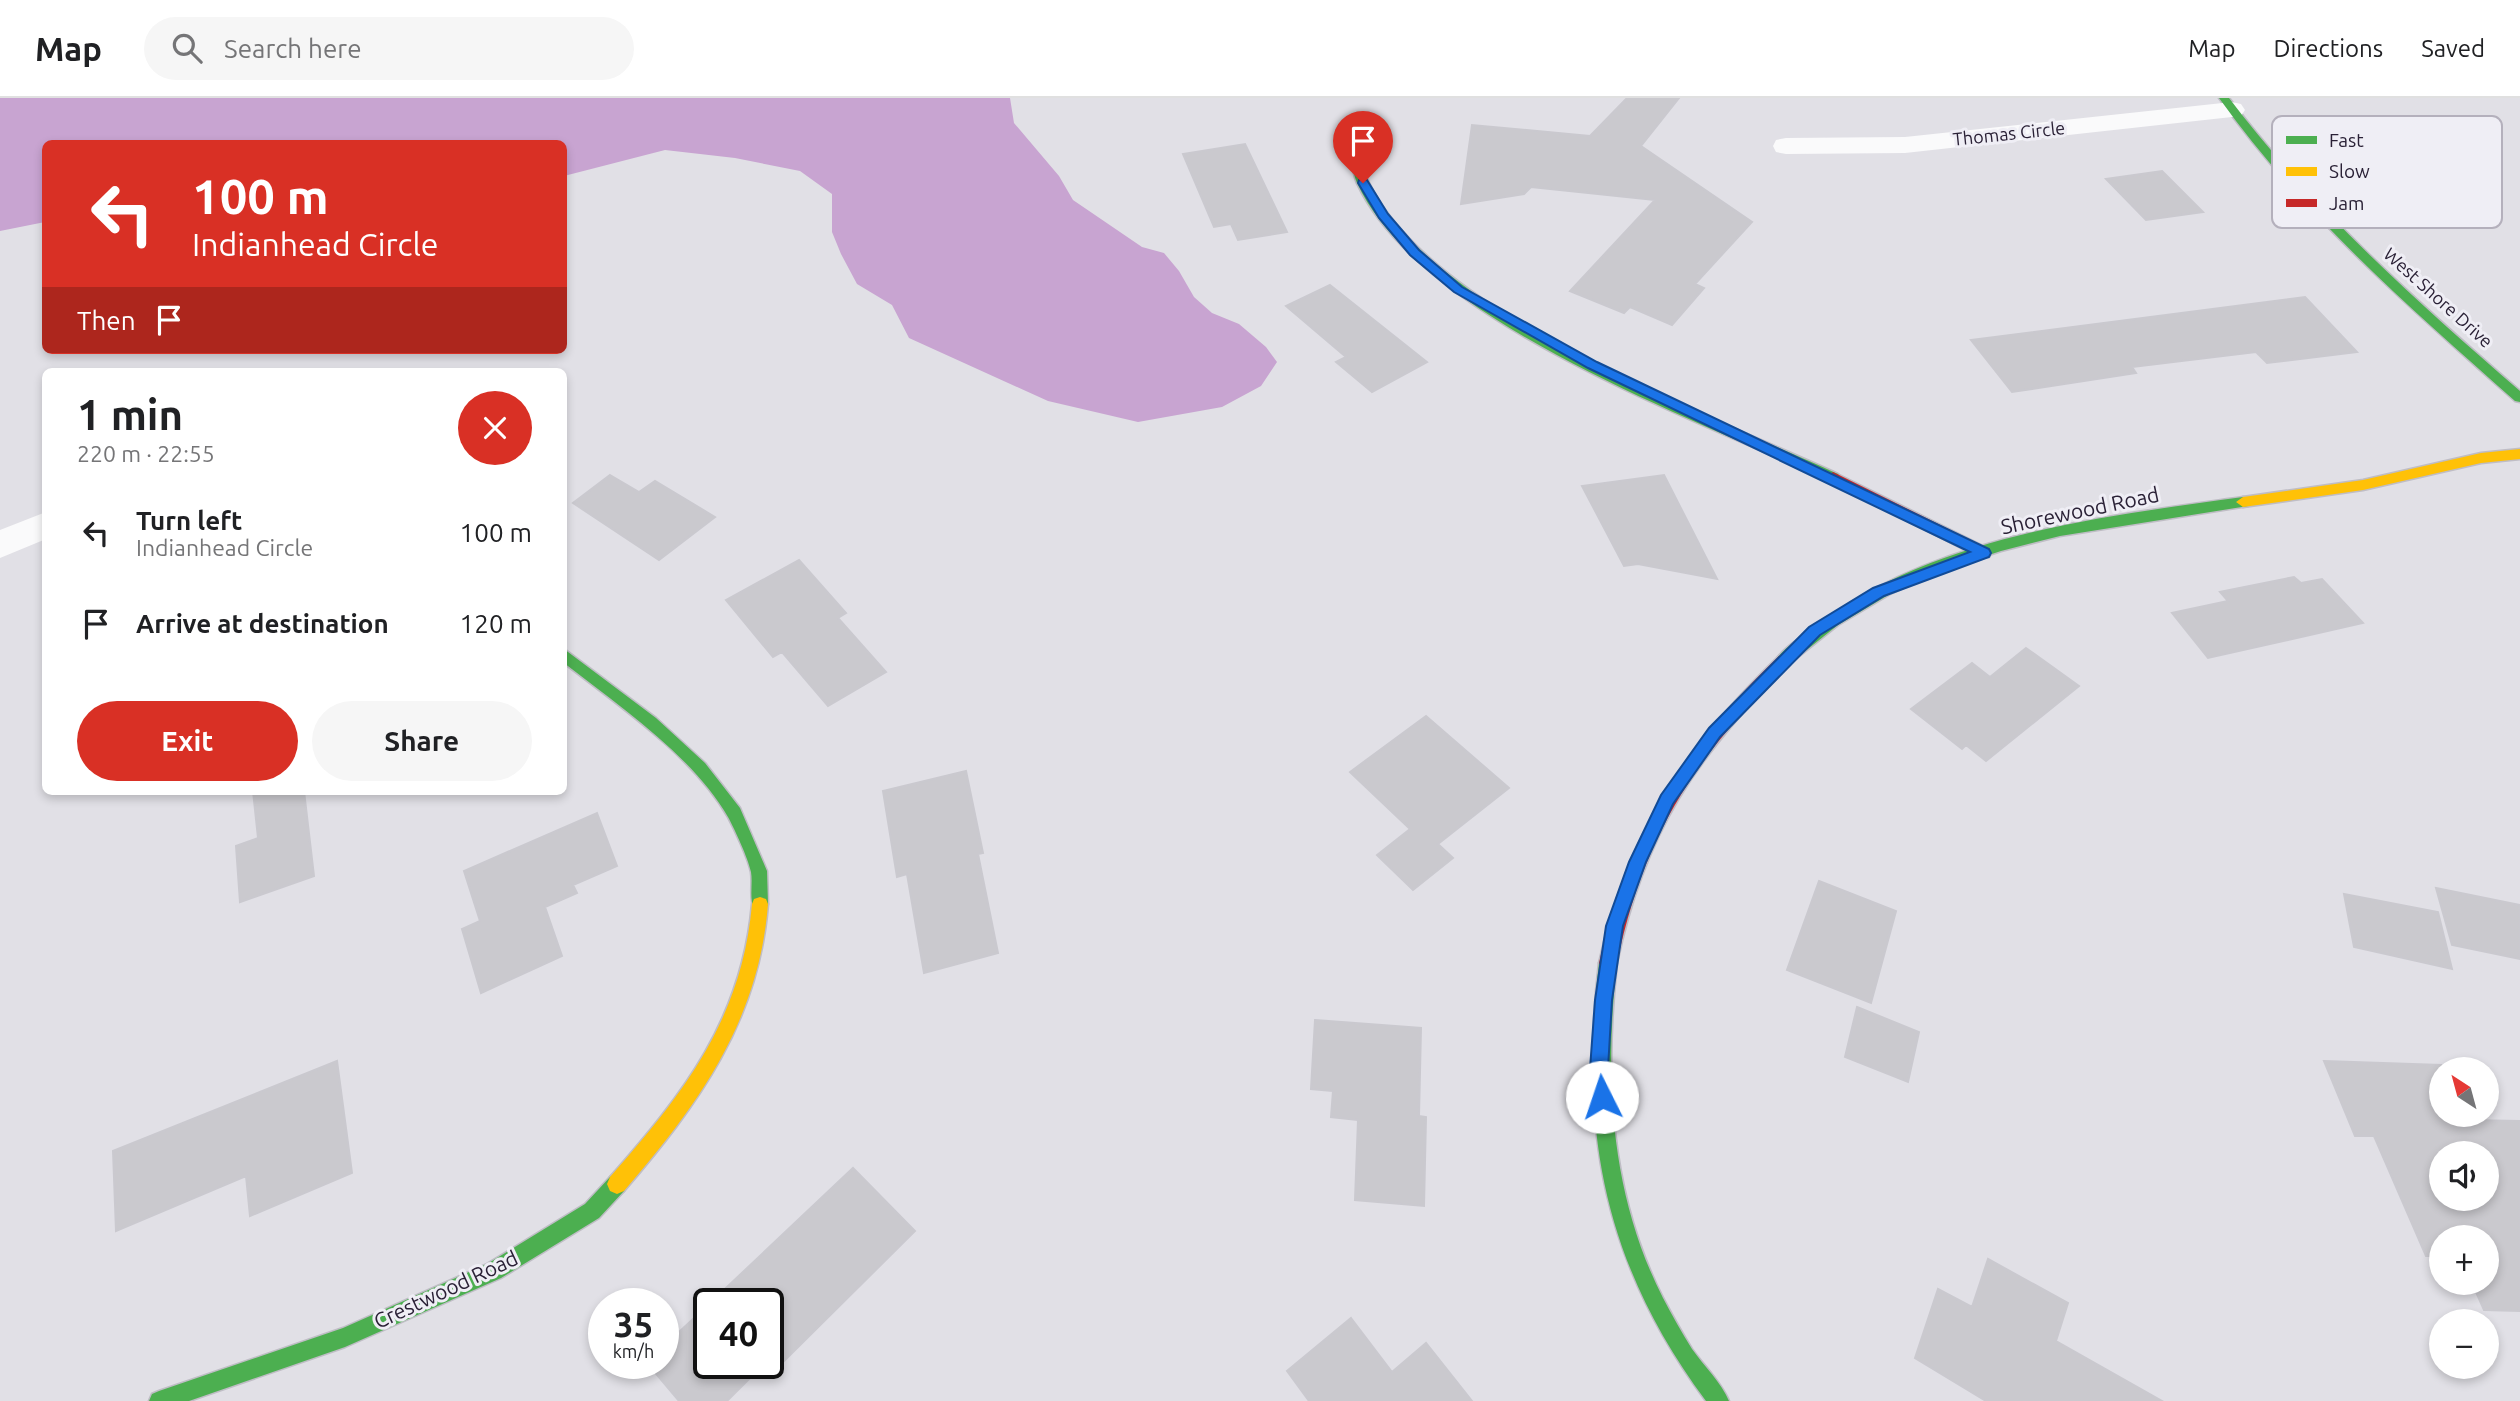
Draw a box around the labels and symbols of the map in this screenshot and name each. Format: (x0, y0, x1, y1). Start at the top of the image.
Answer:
pin (1333, 111, 1393, 183)
legend (2272, 116, 2502, 228)
street label: Thomas Circle (1952, 117, 2066, 149)
text: Fast (2329, 129, 2364, 151)
text: Slow (2329, 160, 2370, 182)
text: Jam (2329, 192, 2365, 214)
street label: West Shore Drive (2380, 243, 2497, 351)
street label: Shorewood Road (1998, 482, 2161, 539)
north arrow (2429, 1057, 2499, 1127)
position arrow (1565, 1060, 1639, 1134)
street label: Crestwood Road (370, 1245, 521, 1333)
speed limit sign: 40 (693, 1288, 784, 1379)

